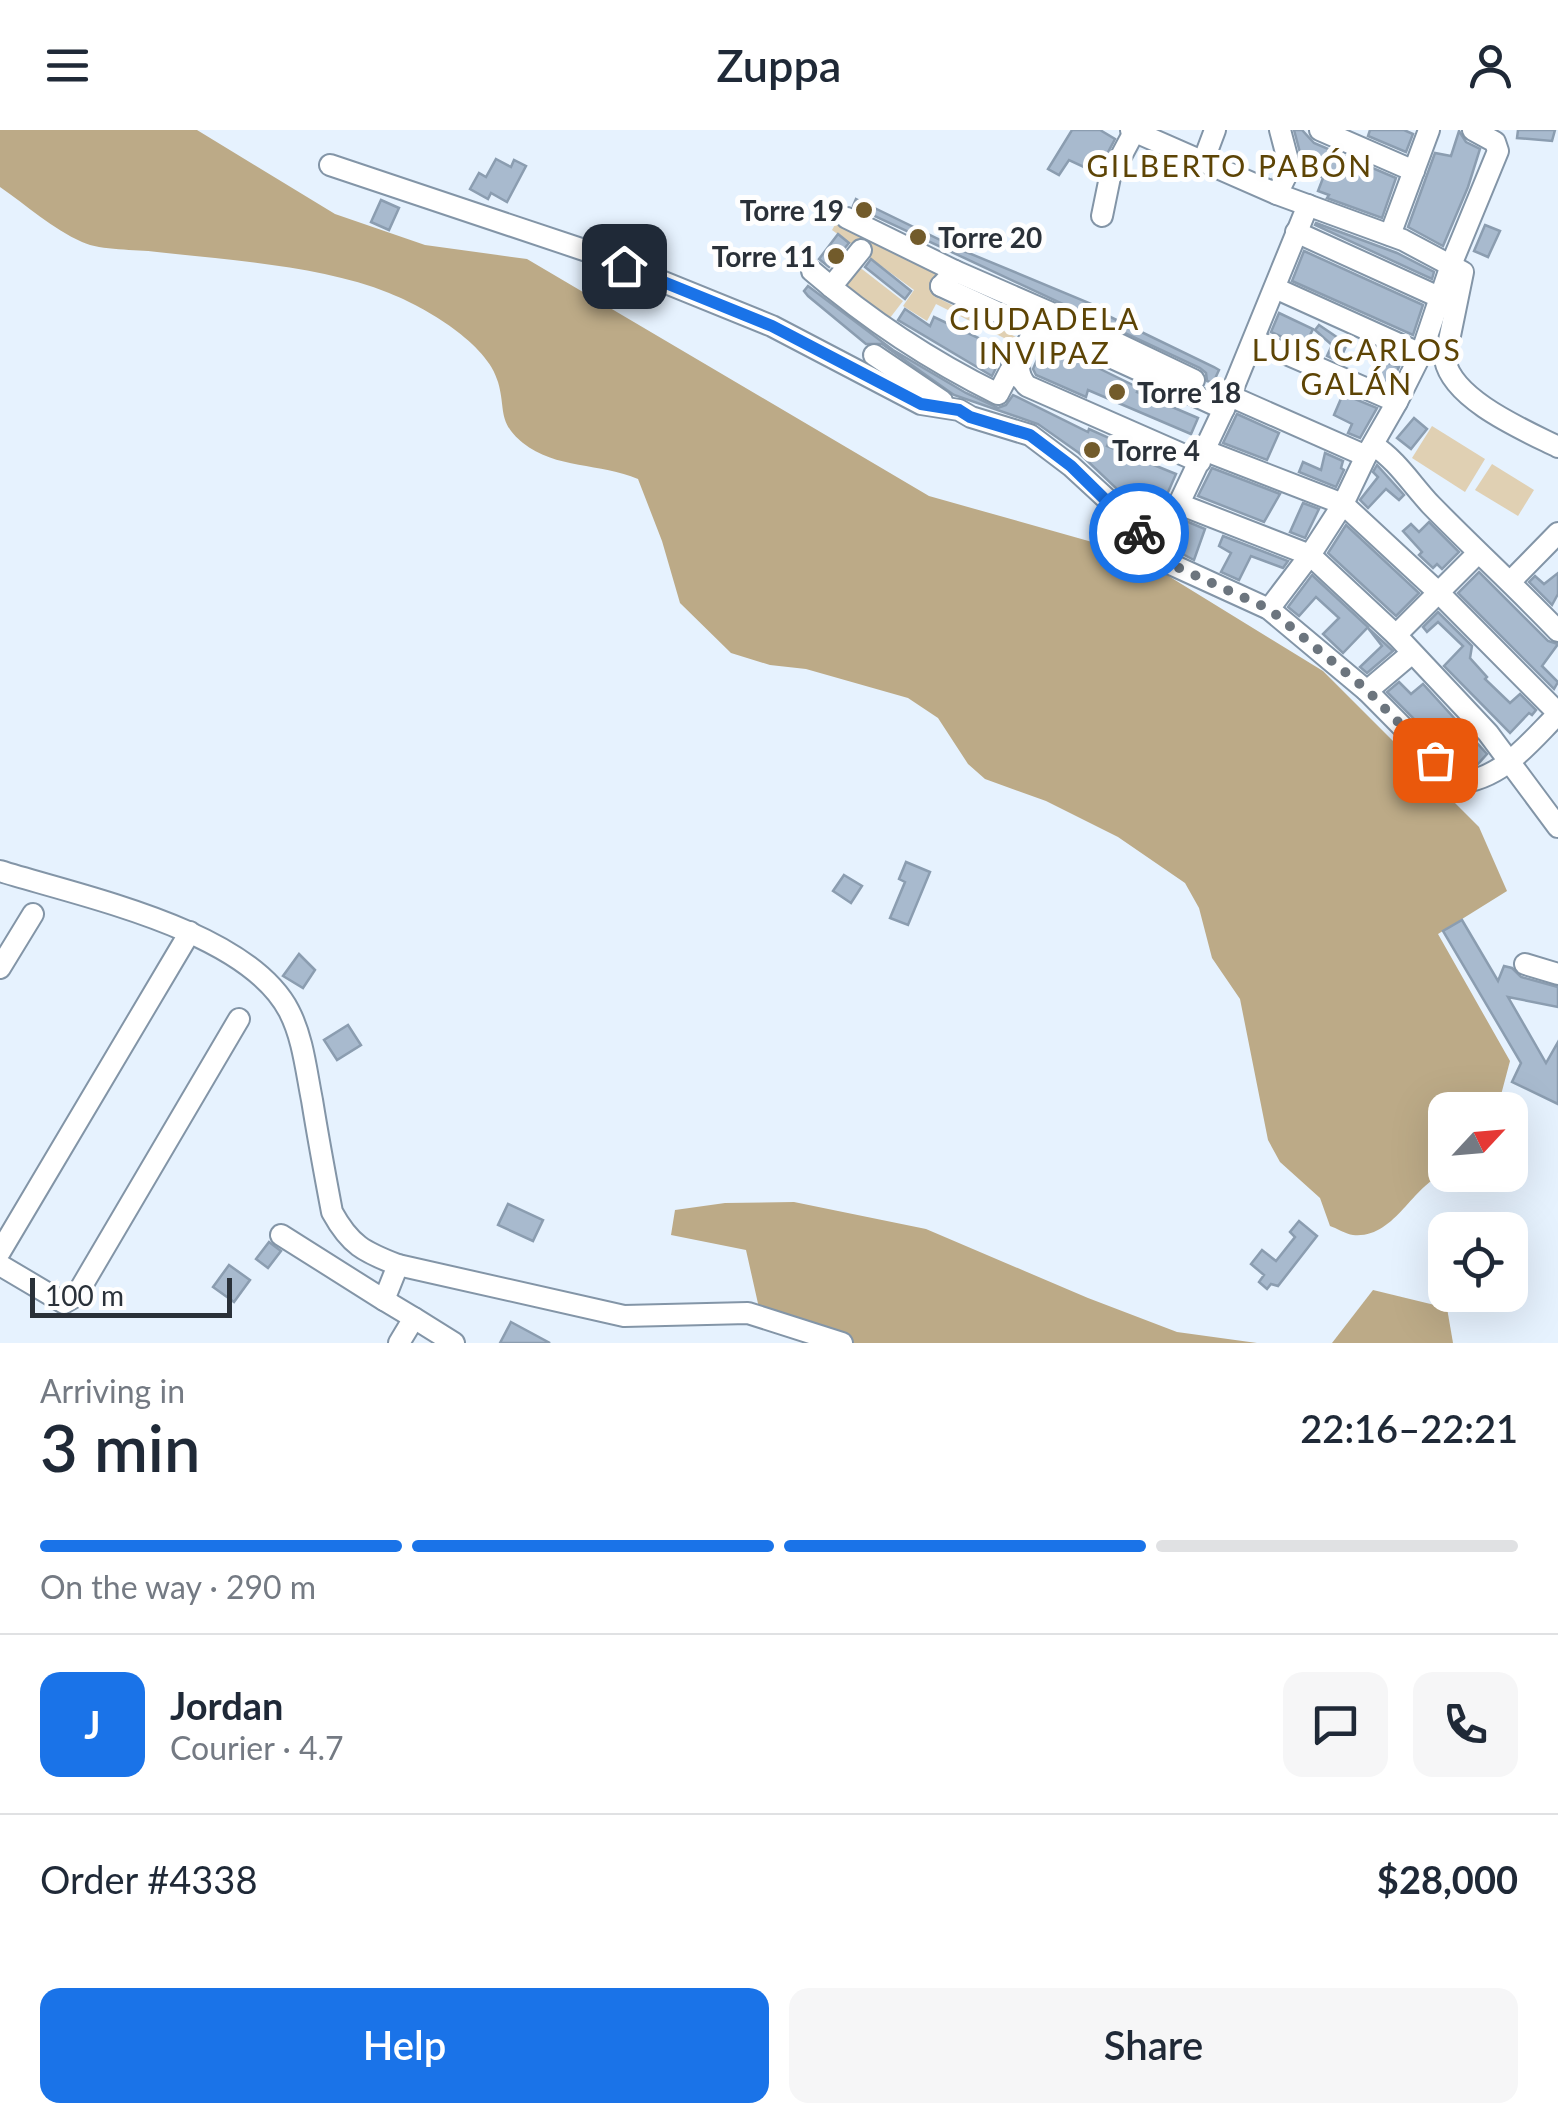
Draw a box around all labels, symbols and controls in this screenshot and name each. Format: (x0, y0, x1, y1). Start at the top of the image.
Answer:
icon: menu (40, 38, 95, 93)
text: Zuppa (717, 38, 841, 92)
icon: person (1463, 38, 1518, 93)
district label: GILBERTO PABÓN (1086, 147, 1374, 183)
place label: Torre 19 (740, 193, 844, 227)
marker: Torre 19 (853, 199, 875, 221)
place label: Torre 20 (938, 220, 1042, 254)
pin (582, 224, 667, 309)
marker: Torre 20 (907, 226, 929, 248)
icon: home (597, 239, 652, 294)
place label: Torre 11 (712, 239, 816, 273)
marker: Torre 11 (825, 245, 847, 267)
district label: CIUDADELA INVIPAZ (949, 300, 1141, 370)
district label: LUIS CARLOS GALÁN (1252, 331, 1462, 401)
place label: Torre 18 (1137, 375, 1241, 409)
marker: Torre 18 (1106, 381, 1128, 403)
place label: Torre 4 (1112, 433, 1200, 467)
marker: Torre 4 (1081, 439, 1103, 461)
courier (1089, 483, 1189, 583)
icon: bike (1112, 506, 1167, 561)
pin (1393, 718, 1478, 803)
icon: bag (1408, 733, 1463, 788)
north arrow (1428, 1092, 1528, 1192)
map controls (1428, 1092, 1528, 1312)
button: locate (1428, 1212, 1528, 1312)
scale bar (30, 1273, 232, 1318)
text: 100 m (45, 1278, 124, 1312)
text: Arriving in (40, 1371, 185, 1410)
text: 22:16–22:21 (1300, 1405, 1518, 1451)
text: 3 min (40, 1408, 200, 1486)
text: On the way · 290 m (40, 1567, 316, 1606)
button: chat (1283, 1672, 1388, 1777)
button: phone (1413, 1672, 1518, 1777)
text: Jordan (170, 1682, 283, 1728)
text: J (84, 1701, 101, 1747)
text: Courier · 4.7 (170, 1728, 344, 1767)
text: Order #4338 (40, 1856, 257, 1902)
text: $28,000 (1377, 1856, 1518, 1902)
button: Help (40, 1988, 769, 2103)
button: Share (789, 1988, 1518, 2103)

